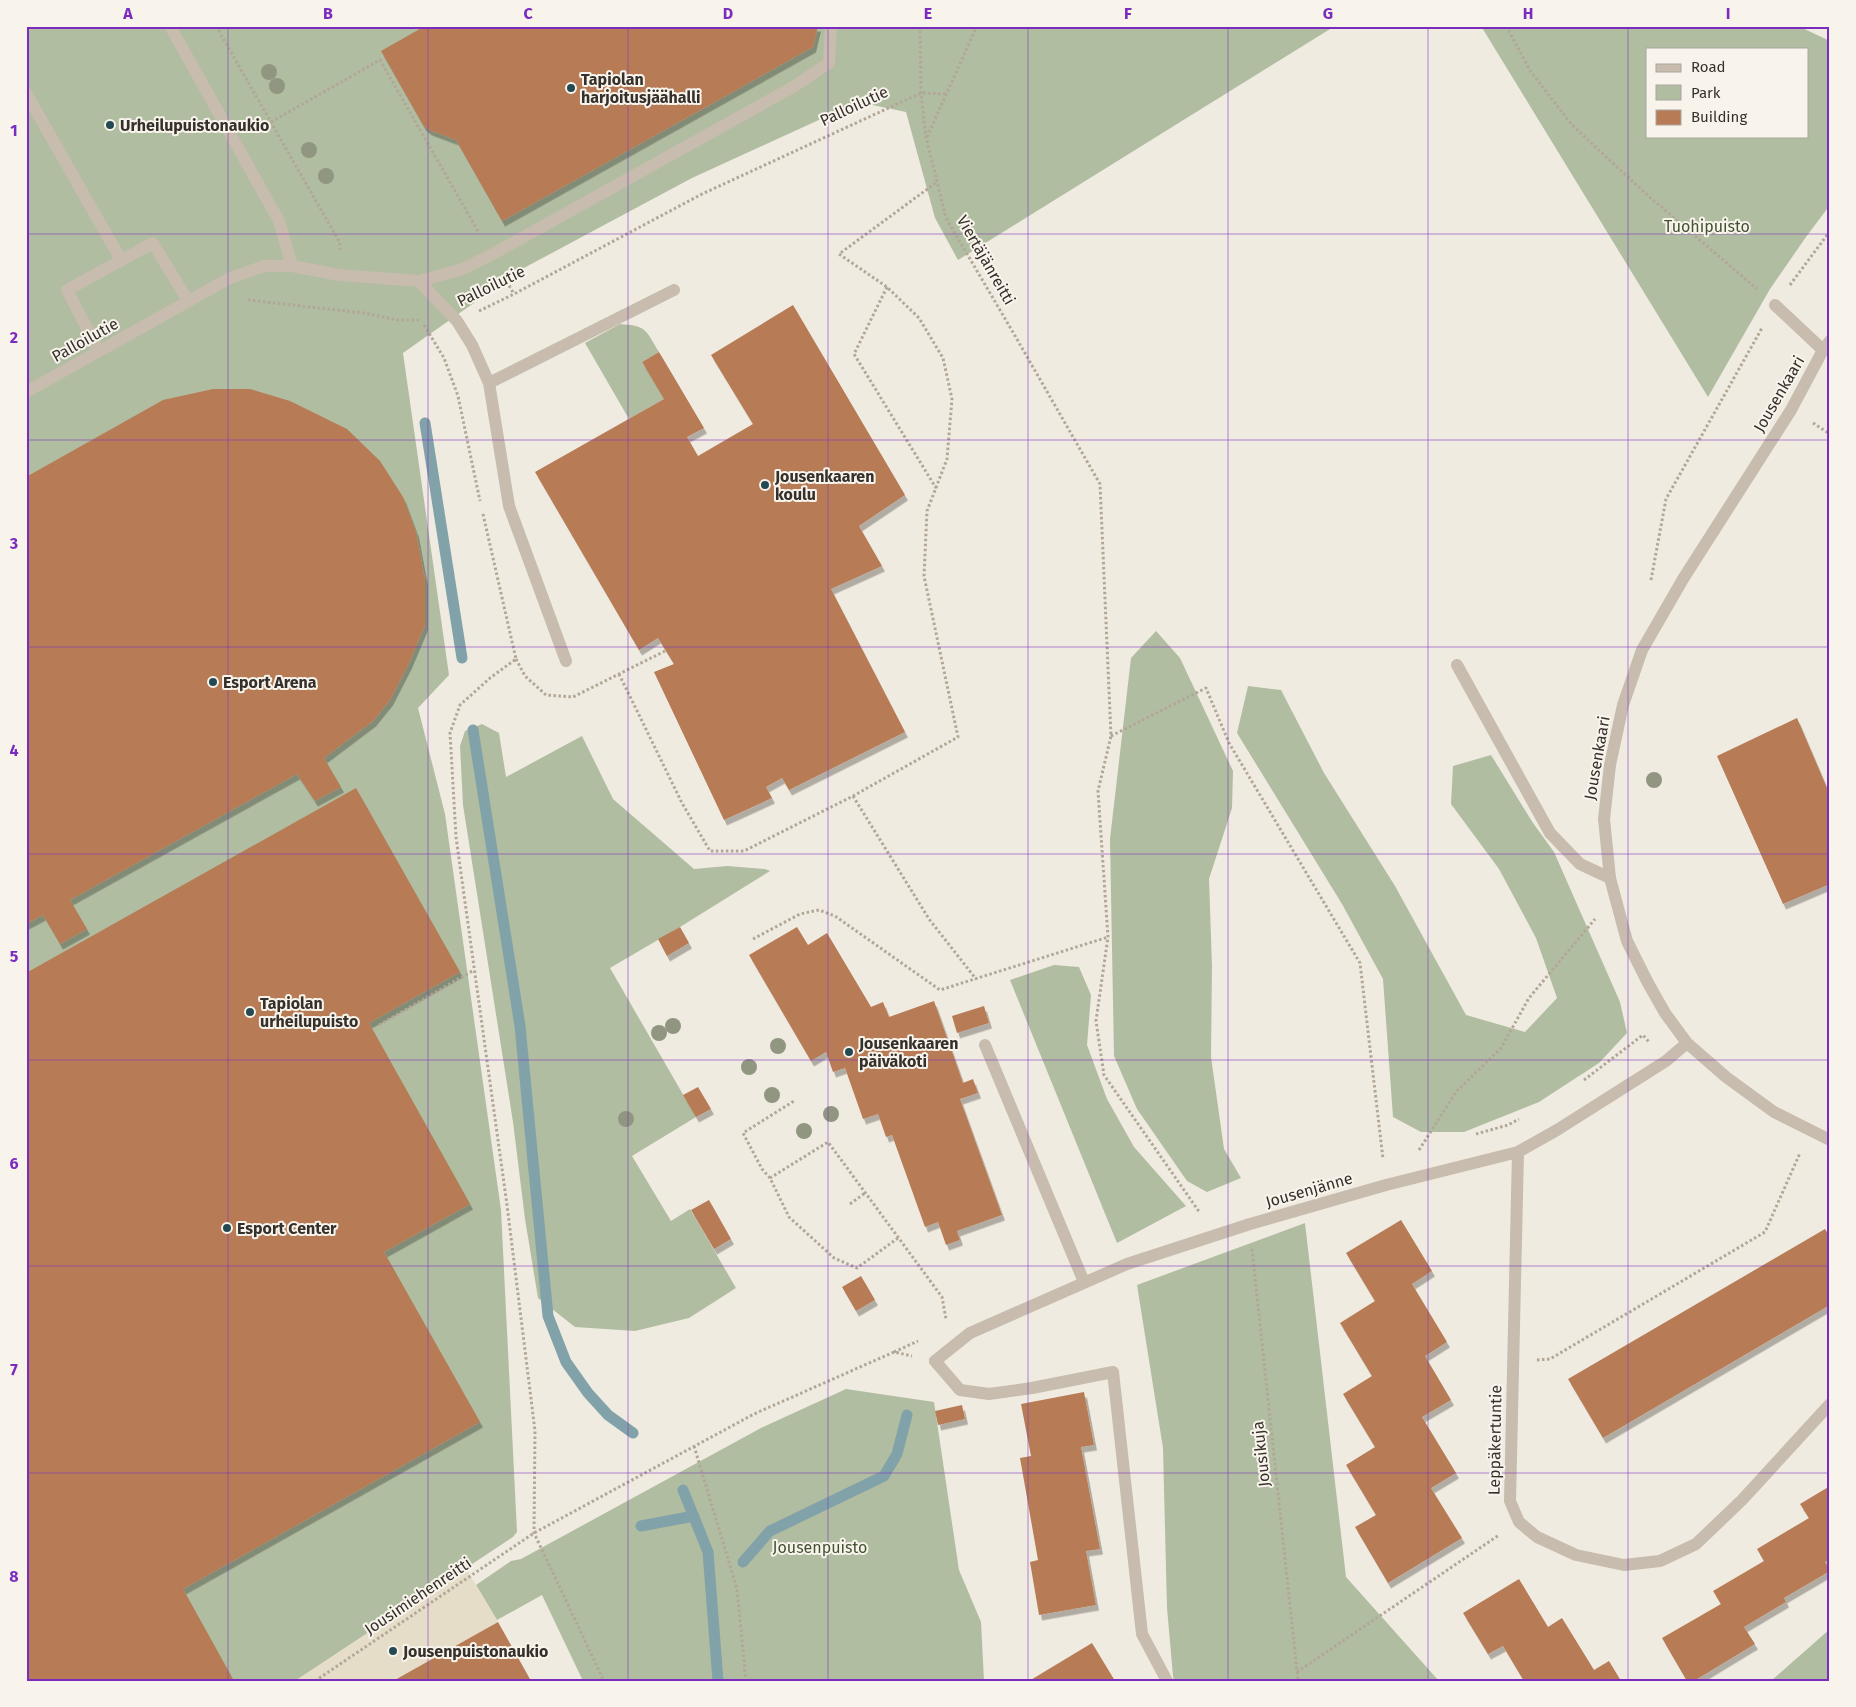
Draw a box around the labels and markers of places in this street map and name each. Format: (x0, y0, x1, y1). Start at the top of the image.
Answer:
place label: Tapiolan harjoitusjäähalli (581, 70, 700, 107)
marker: Tapiolan harjoitusjäähalli (565, 82, 577, 94)
place label: Urheilupuistonaukio (120, 116, 269, 135)
marker: Urheilupuistonaukio (104, 119, 116, 131)
place label: Jousenkaaren koulu (774, 467, 874, 504)
marker: Jousenkaaren koulu (759, 479, 771, 491)
place label: Esport Arena (223, 673, 317, 692)
marker: Esport Arena (207, 676, 219, 688)
place label: Tapiolan urheilupuisto (260, 994, 358, 1031)
marker: Tapiolan urheilupuisto (244, 1006, 256, 1018)
place label: Jousenkaaren päiväkoti (858, 1034, 958, 1071)
marker: Jousenkaaren päiväkoti (843, 1046, 855, 1058)
place label: Esport Center (237, 1219, 337, 1238)
marker: Esport Center (221, 1222, 233, 1234)
place label: Jousenpuistonaukio (402, 1642, 548, 1661)
marker: Jousenpuistonaukio (387, 1645, 399, 1657)

